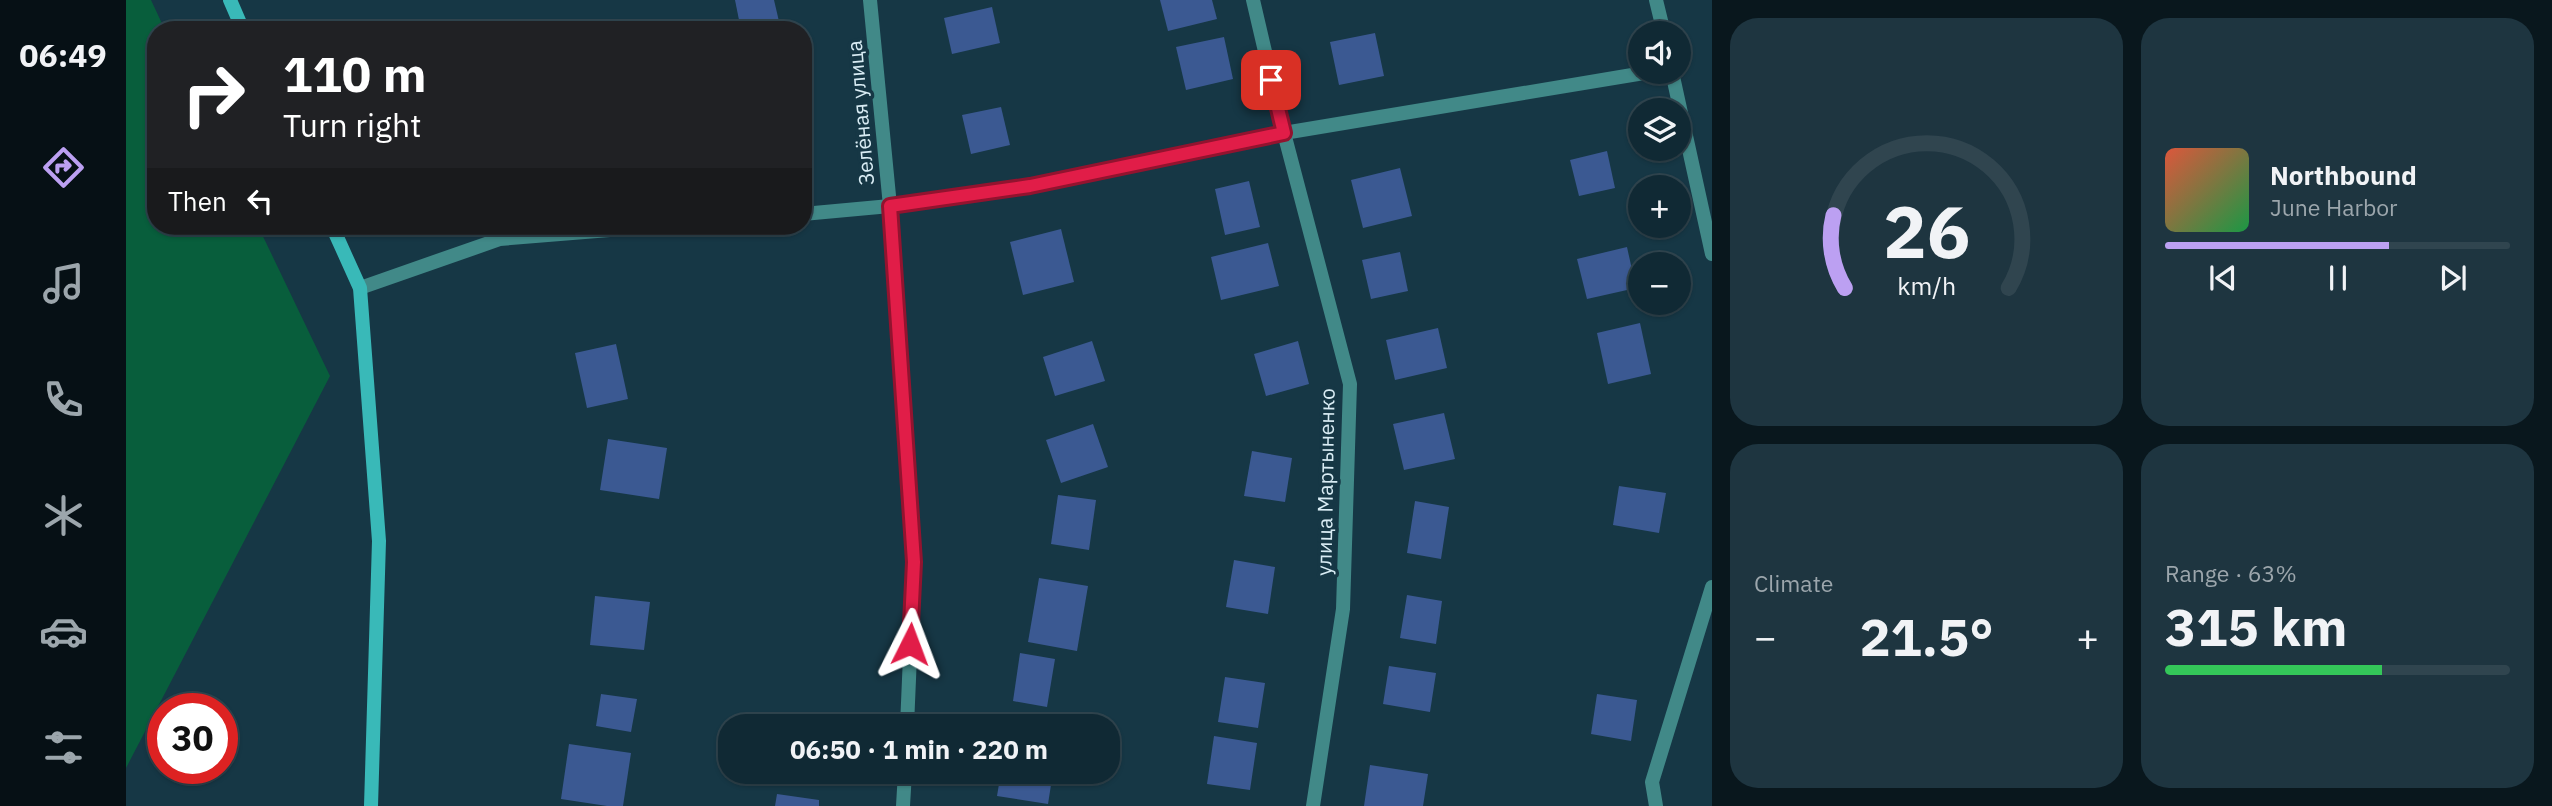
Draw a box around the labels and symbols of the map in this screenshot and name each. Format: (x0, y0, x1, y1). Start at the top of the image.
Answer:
street label: Зелёная улица (840, 39, 880, 187)
pin (1241, 50, 1301, 110)
street label: улица Мартыненко (1309, 388, 1341, 576)
position arrow (873, 607, 947, 681)
speed limit sign: 30 (147, 693, 238, 784)

